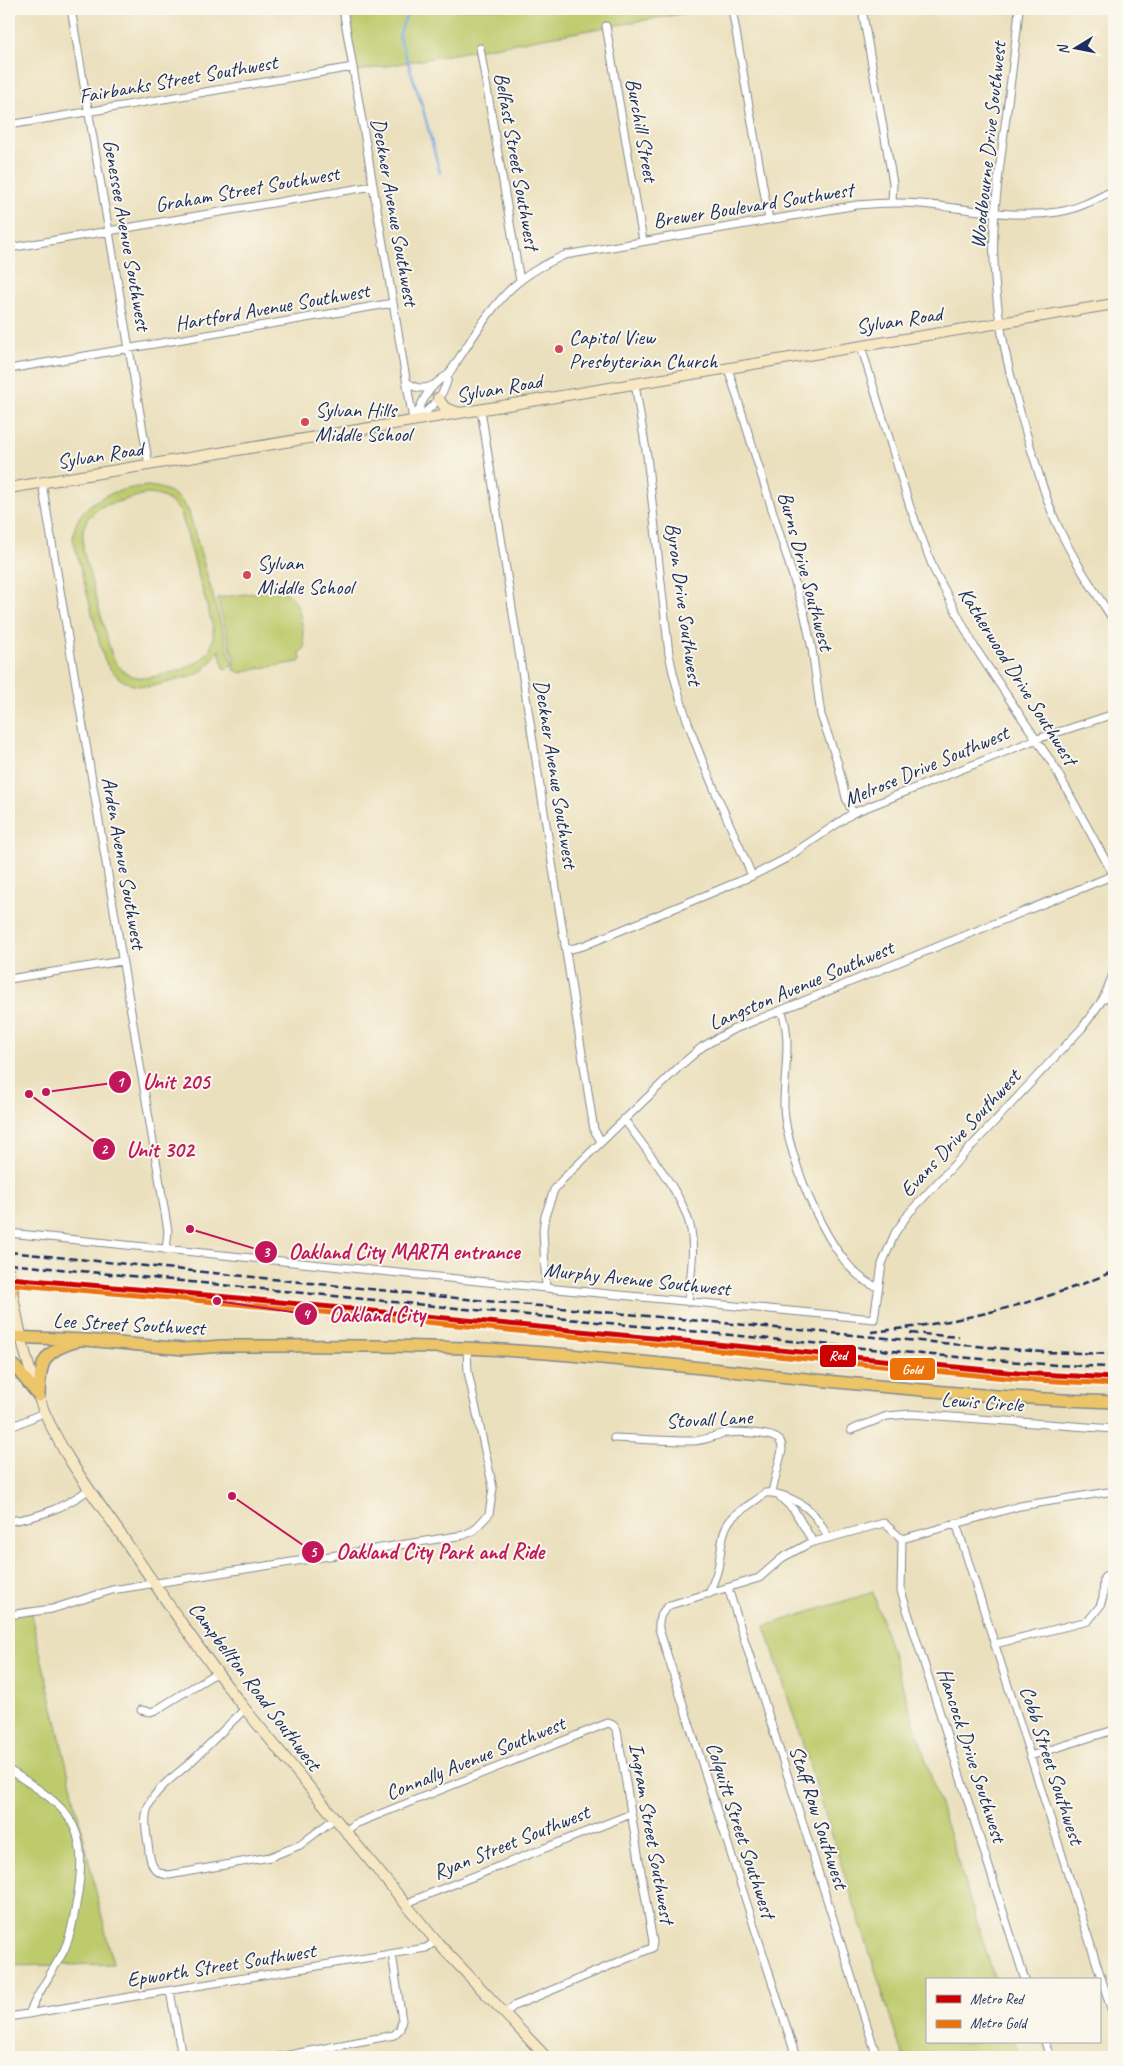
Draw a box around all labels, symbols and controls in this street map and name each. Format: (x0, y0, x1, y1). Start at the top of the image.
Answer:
north arrow (1050, 22, 1100, 72)
street label: Woodbourne Drive Southwest (964, 38, 1012, 250)
text: N (1054, 42, 1073, 56)
street label: Fairbanks Street Southwest (77, 48, 281, 109)
street label: Belfast Street Southwest (489, 70, 546, 255)
street label: Burchill Street (620, 76, 664, 186)
street label: Deckner Avenue Southwest (366, 116, 425, 310)
street label: Genessee Avenue Southwest (97, 138, 157, 334)
street label: Graham Street Southwest (153, 160, 343, 218)
street label: Brewer Boulevard Southwest (651, 176, 858, 234)
street label: Hartford Avenue Southwest (173, 277, 373, 337)
street label: Sylvan Road (854, 300, 948, 340)
place label: Capitol View Presbyterian Church (569, 324, 719, 374)
marker: Capitol View Presbyterian Church (553, 343, 565, 355)
street label: Sylvan Road (454, 367, 548, 408)
place label: Sylvan Hills Middle School (315, 397, 415, 447)
marker: Sylvan Hills Middle School (299, 416, 311, 428)
street label: Sylvan Road (55, 435, 149, 475)
street label: Burns Drive Southwest (772, 489, 840, 655)
street label: Byron Drive Southwest (660, 521, 709, 689)
place label: Sylvan Middle School (257, 550, 357, 600)
marker: Sylvan Middle School (241, 569, 253, 581)
street label: Katherwood Drive Southwest (953, 582, 1085, 772)
street label: Deckner Avenue Southwest (528, 678, 584, 872)
street label: Melrose Drive Southwest (840, 719, 1014, 812)
street label: Arden Avenue Southwest (96, 775, 152, 953)
street label: Langston Avenue Southwest (705, 934, 899, 1036)
street label: Evans Drive Southwest (894, 1062, 1027, 1202)
callout: Unit 205 (108, 1063, 220, 1100)
text: Unit 205 (143, 1068, 212, 1096)
text: 1 (117, 1073, 126, 1092)
callout: Unit 302 (92, 1130, 204, 1167)
text: Unit 302 (126, 1136, 196, 1164)
text: 2 (101, 1140, 109, 1159)
callout: Oakland City MARTA entrance (253, 1233, 530, 1270)
text: Oakland City MARTA entrance (288, 1238, 521, 1266)
text: 3 (263, 1243, 271, 1262)
street label: Murphy Avenue Southwest (543, 1256, 733, 1302)
callout: Oakland City (294, 1296, 435, 1333)
text: Oakland City (329, 1301, 427, 1329)
text: 4 (303, 1305, 312, 1324)
street label: Lee Street Southwest (53, 1307, 207, 1341)
line badge: Red (819, 1344, 857, 1368)
text: Red (829, 1347, 849, 1364)
line badge: Gold (889, 1357, 936, 1381)
text: Gold (902, 1361, 924, 1378)
street label: Lewis Circle (940, 1386, 1026, 1418)
street label: Stovall Lane (665, 1404, 755, 1434)
callout: Oakland City Park and Ride (301, 1533, 554, 1570)
text: Oakland City Park and Ride (336, 1538, 547, 1566)
text: 5 (310, 1543, 318, 1562)
street label: Campbellton Road Southwest (183, 1596, 328, 1777)
street label: Hancock Drive Southwest (932, 1664, 1013, 1847)
street label: Cobb Street Southwest (1014, 1683, 1090, 1849)
street label: Connally Avenue Southwest (382, 1709, 570, 1806)
street label: Colquitt Street Southwest (700, 1739, 783, 1924)
street label: Ingram Street Southwest (623, 1741, 681, 1928)
street label: Staff Row Southwest (784, 1742, 855, 1894)
street label: Ryan Street Southwest (429, 1798, 595, 1885)
street label: Epworth Street Southwest (125, 1937, 319, 1993)
legend (926, 1978, 1100, 2044)
text: Metro Red (970, 1990, 1025, 2009)
text: Metro Gold (970, 2014, 1028, 2033)

